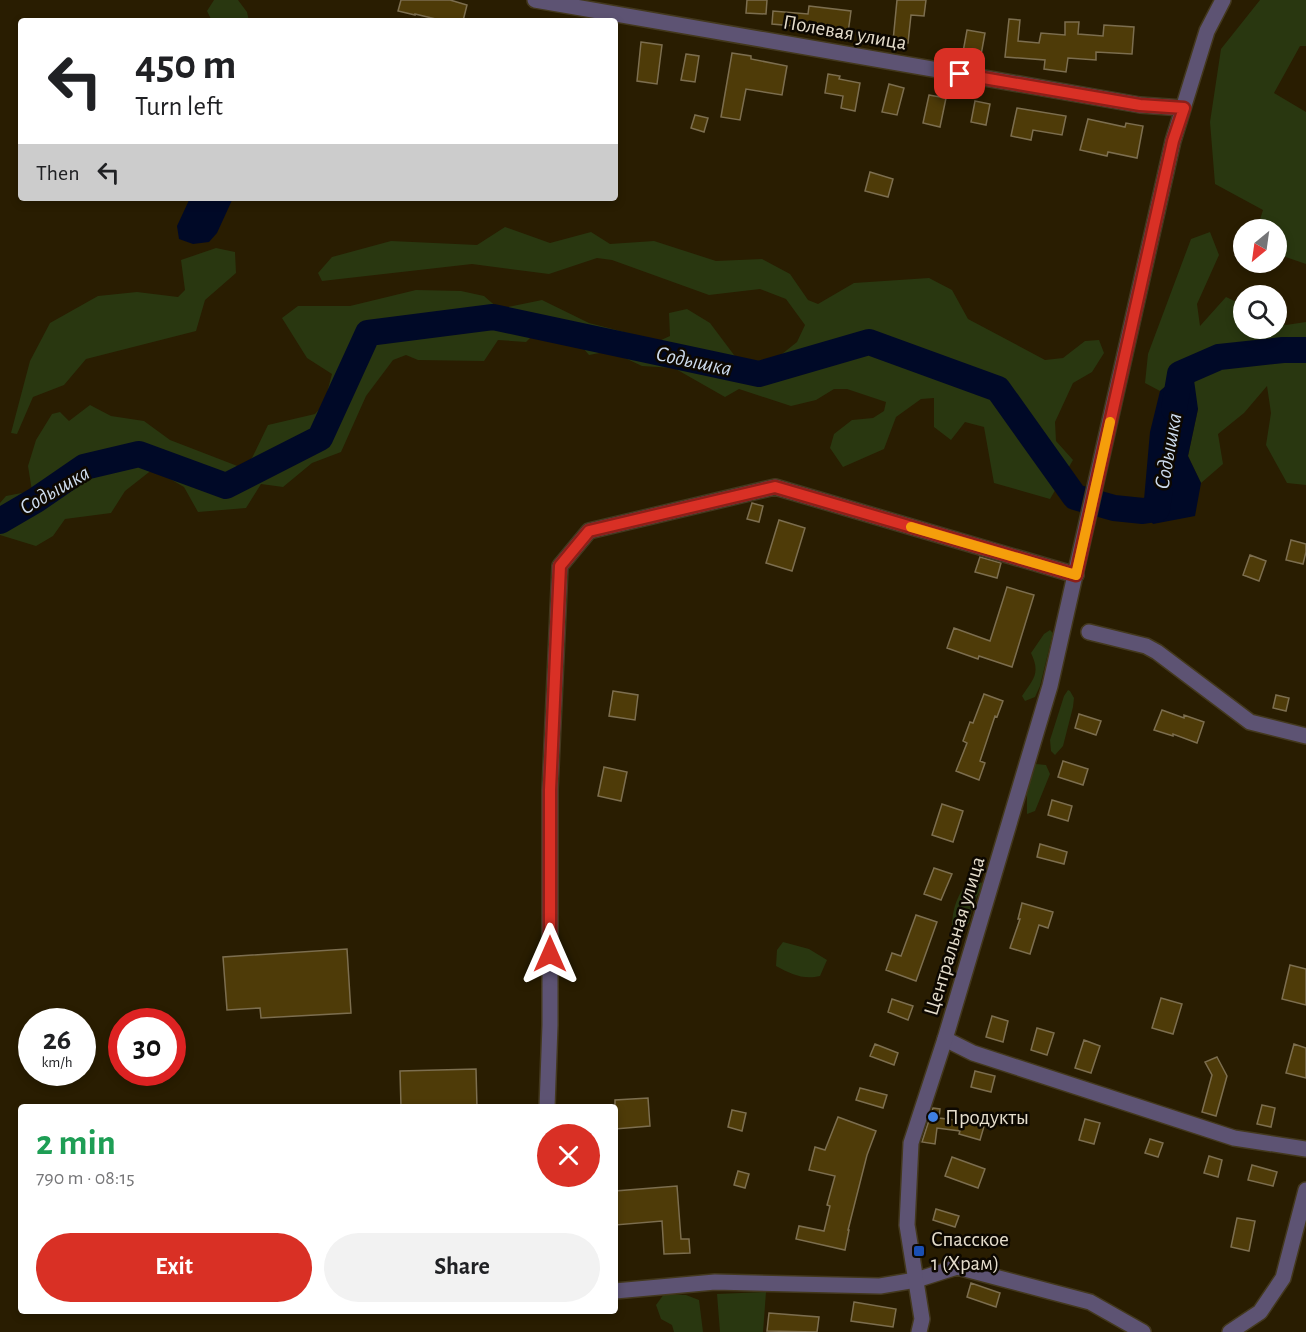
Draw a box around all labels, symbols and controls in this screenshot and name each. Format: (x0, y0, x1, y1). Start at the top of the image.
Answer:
street label: Полевая улица (781, 11, 909, 54)
icon: left (36, 42, 114, 120)
text: 450 m (135, 44, 236, 86)
pin (934, 48, 985, 99)
icon: arrive (943, 57, 976, 90)
text: Turn left (135, 93, 223, 120)
icon: left (92, 156, 125, 189)
text: Then (36, 162, 80, 184)
north arrow (1233, 219, 1287, 273)
map controls (1233, 219, 1287, 339)
button: search (1233, 285, 1287, 339)
water label: Содышка (654, 342, 734, 380)
water label: Содышка (1150, 411, 1185, 491)
water label: Содышка (16, 461, 93, 519)
street label: Центральная улица (920, 854, 989, 1018)
position arrow (518, 922, 582, 986)
speed limit sign: 30 (108, 1008, 186, 1086)
text: 26 (43, 1025, 71, 1055)
text: km/h (42, 1055, 72, 1070)
place label: Продукты (945, 1107, 1029, 1128)
marker: Продукты (926, 1110, 940, 1124)
button: close (537, 1124, 600, 1187)
text: 2 min (36, 1125, 116, 1161)
text: 790 m · 08:15 (36, 1168, 135, 1188)
place label: Спасское 1 (Храм) (931, 1229, 1009, 1274)
button: Exit (36, 1233, 312, 1302)
button: Share (324, 1233, 600, 1302)
marker: Спасское 1 (Храм) (912, 1244, 926, 1258)

